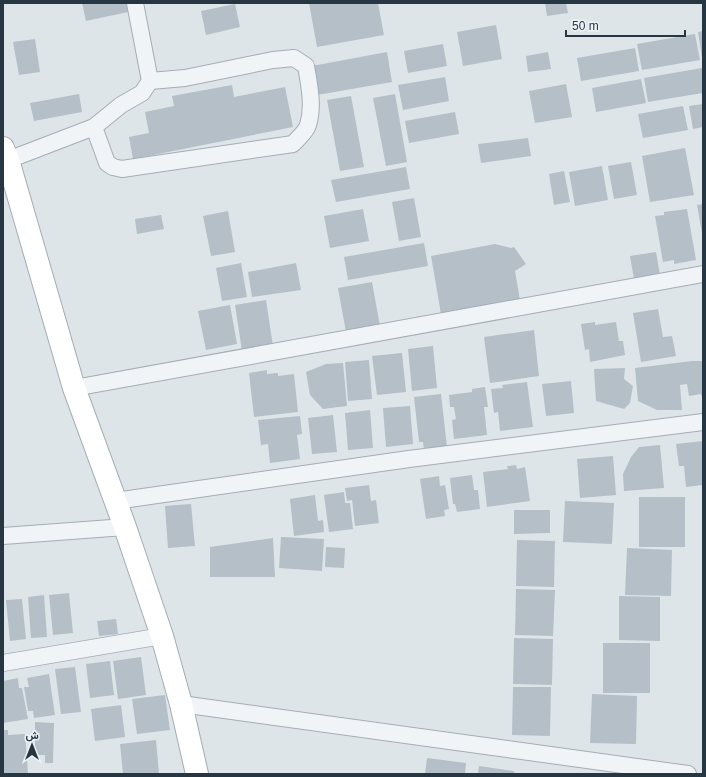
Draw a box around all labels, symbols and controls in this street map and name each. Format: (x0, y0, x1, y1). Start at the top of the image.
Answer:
scale bar (566, 12, 685, 38)
text: 50 m (572, 19, 599, 33)
north arrow (12, 725, 52, 765)
text: ش (25, 729, 39, 742)

